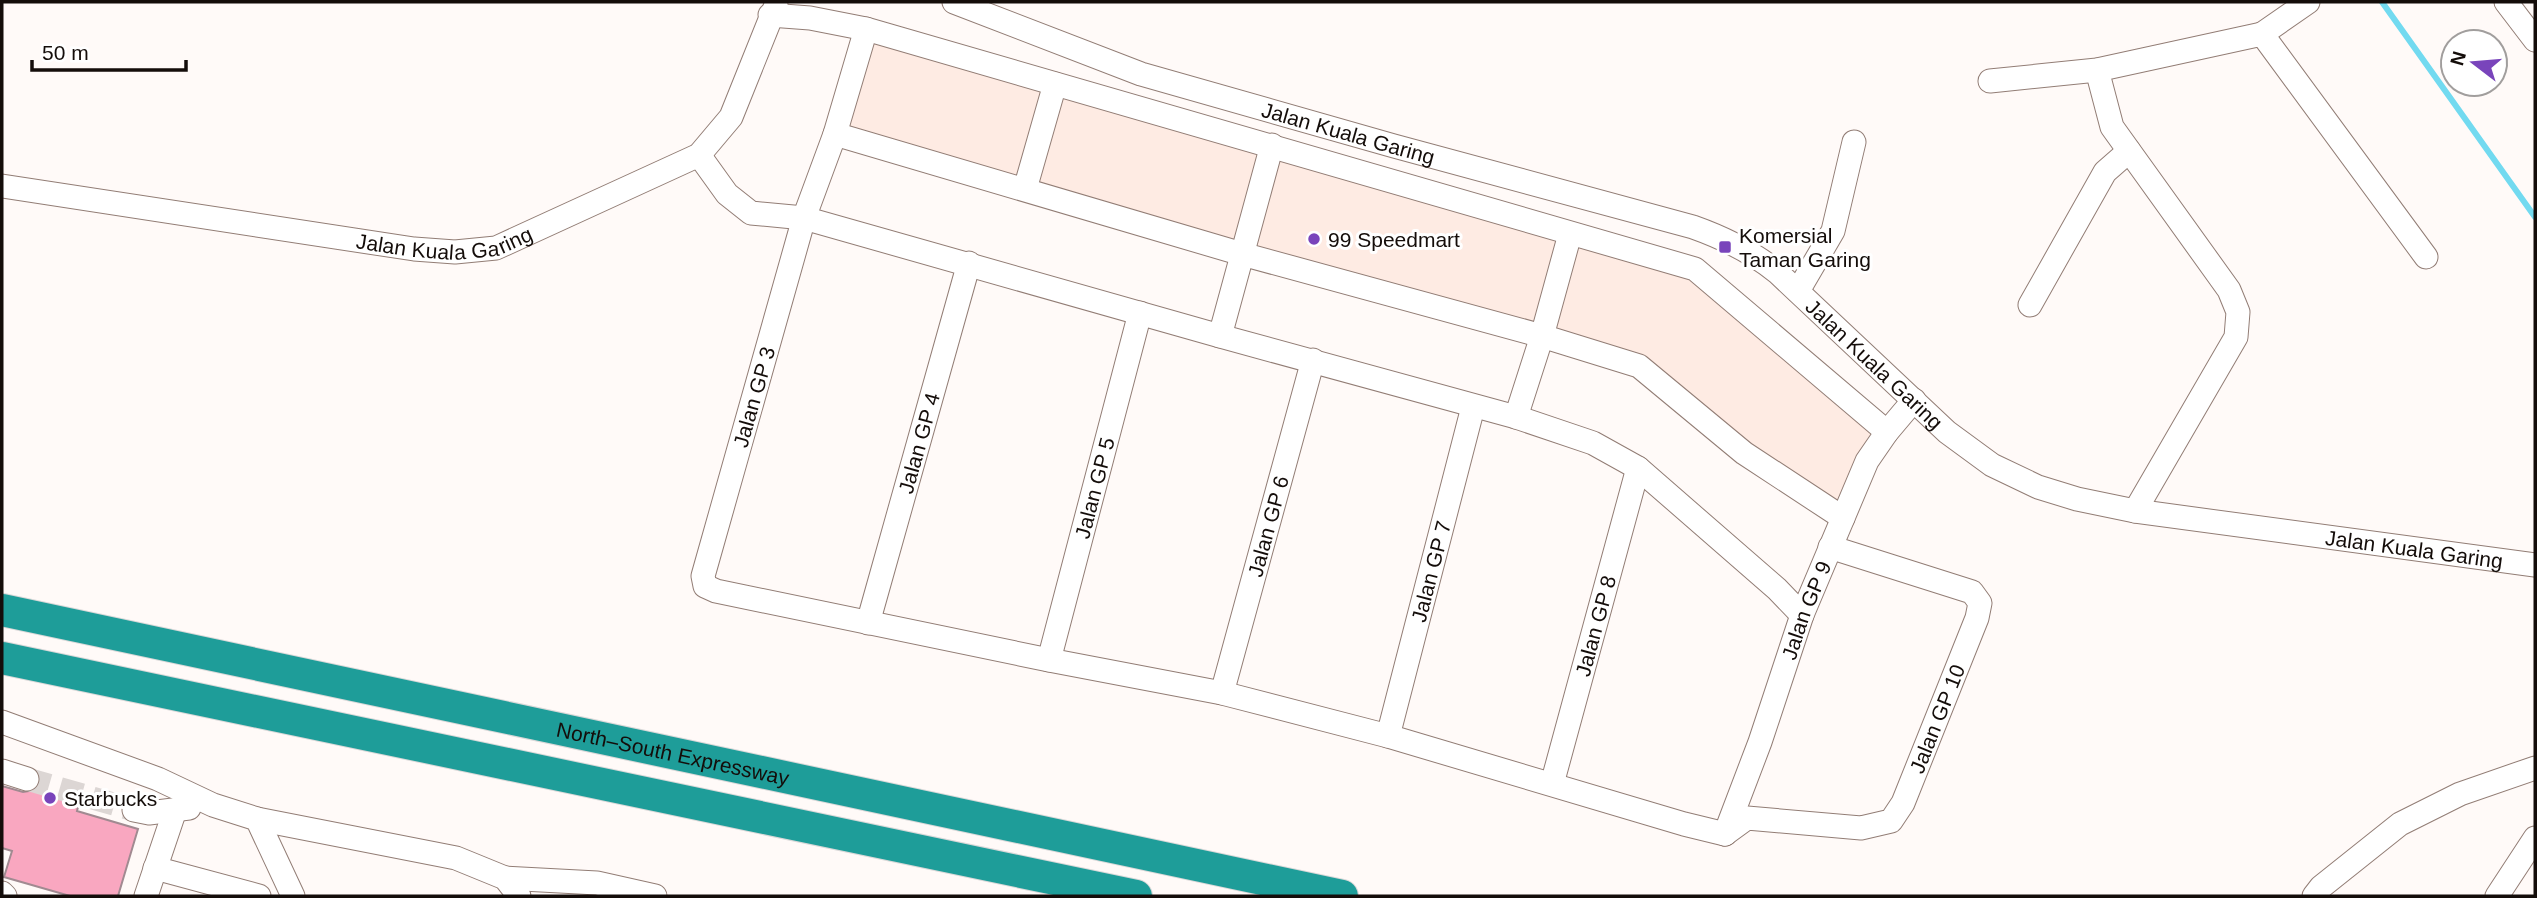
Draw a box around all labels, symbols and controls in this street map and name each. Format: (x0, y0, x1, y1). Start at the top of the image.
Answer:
scale bar (32, 28, 186, 72)
north arrow (2439, 28, 2509, 98)
text: 50 m (42, 41, 89, 64)
text: N (2446, 49, 2470, 68)
street label: Jalan Kuala Garing (1259, 97, 1437, 168)
street label: Jalan Kuala Garing (355, 222, 536, 264)
place label: Komersial Taman Garing (1739, 224, 1871, 271)
place label: 99 Speedmart (1328, 228, 1460, 251)
marker: 99 Speedmart (1306, 231, 1322, 247)
marker: Komersial Taman Garing (1717, 239, 1733, 255)
street label: Jalan Kuala Garing (1802, 294, 1948, 433)
street label: Jalan GP 3 (729, 344, 779, 450)
street label: Jalan GP 4 (893, 390, 944, 496)
street label: Jalan GP 5 (1070, 435, 1118, 541)
street label: Jalan GP 6 (1243, 473, 1292, 579)
street label: Jalan GP 7 (1406, 518, 1455, 624)
street label: Jalan Kuala Garing (2324, 525, 2504, 572)
street label: Jalan GP 9 (1777, 557, 1835, 662)
street label: Jalan GP 8 (1570, 573, 1620, 679)
street label: Jalan GP 10 (1905, 661, 1969, 776)
street label: North–South Expressway (555, 717, 792, 789)
place label: Starbucks (64, 787, 157, 810)
marker: Starbucks (42, 790, 58, 806)

